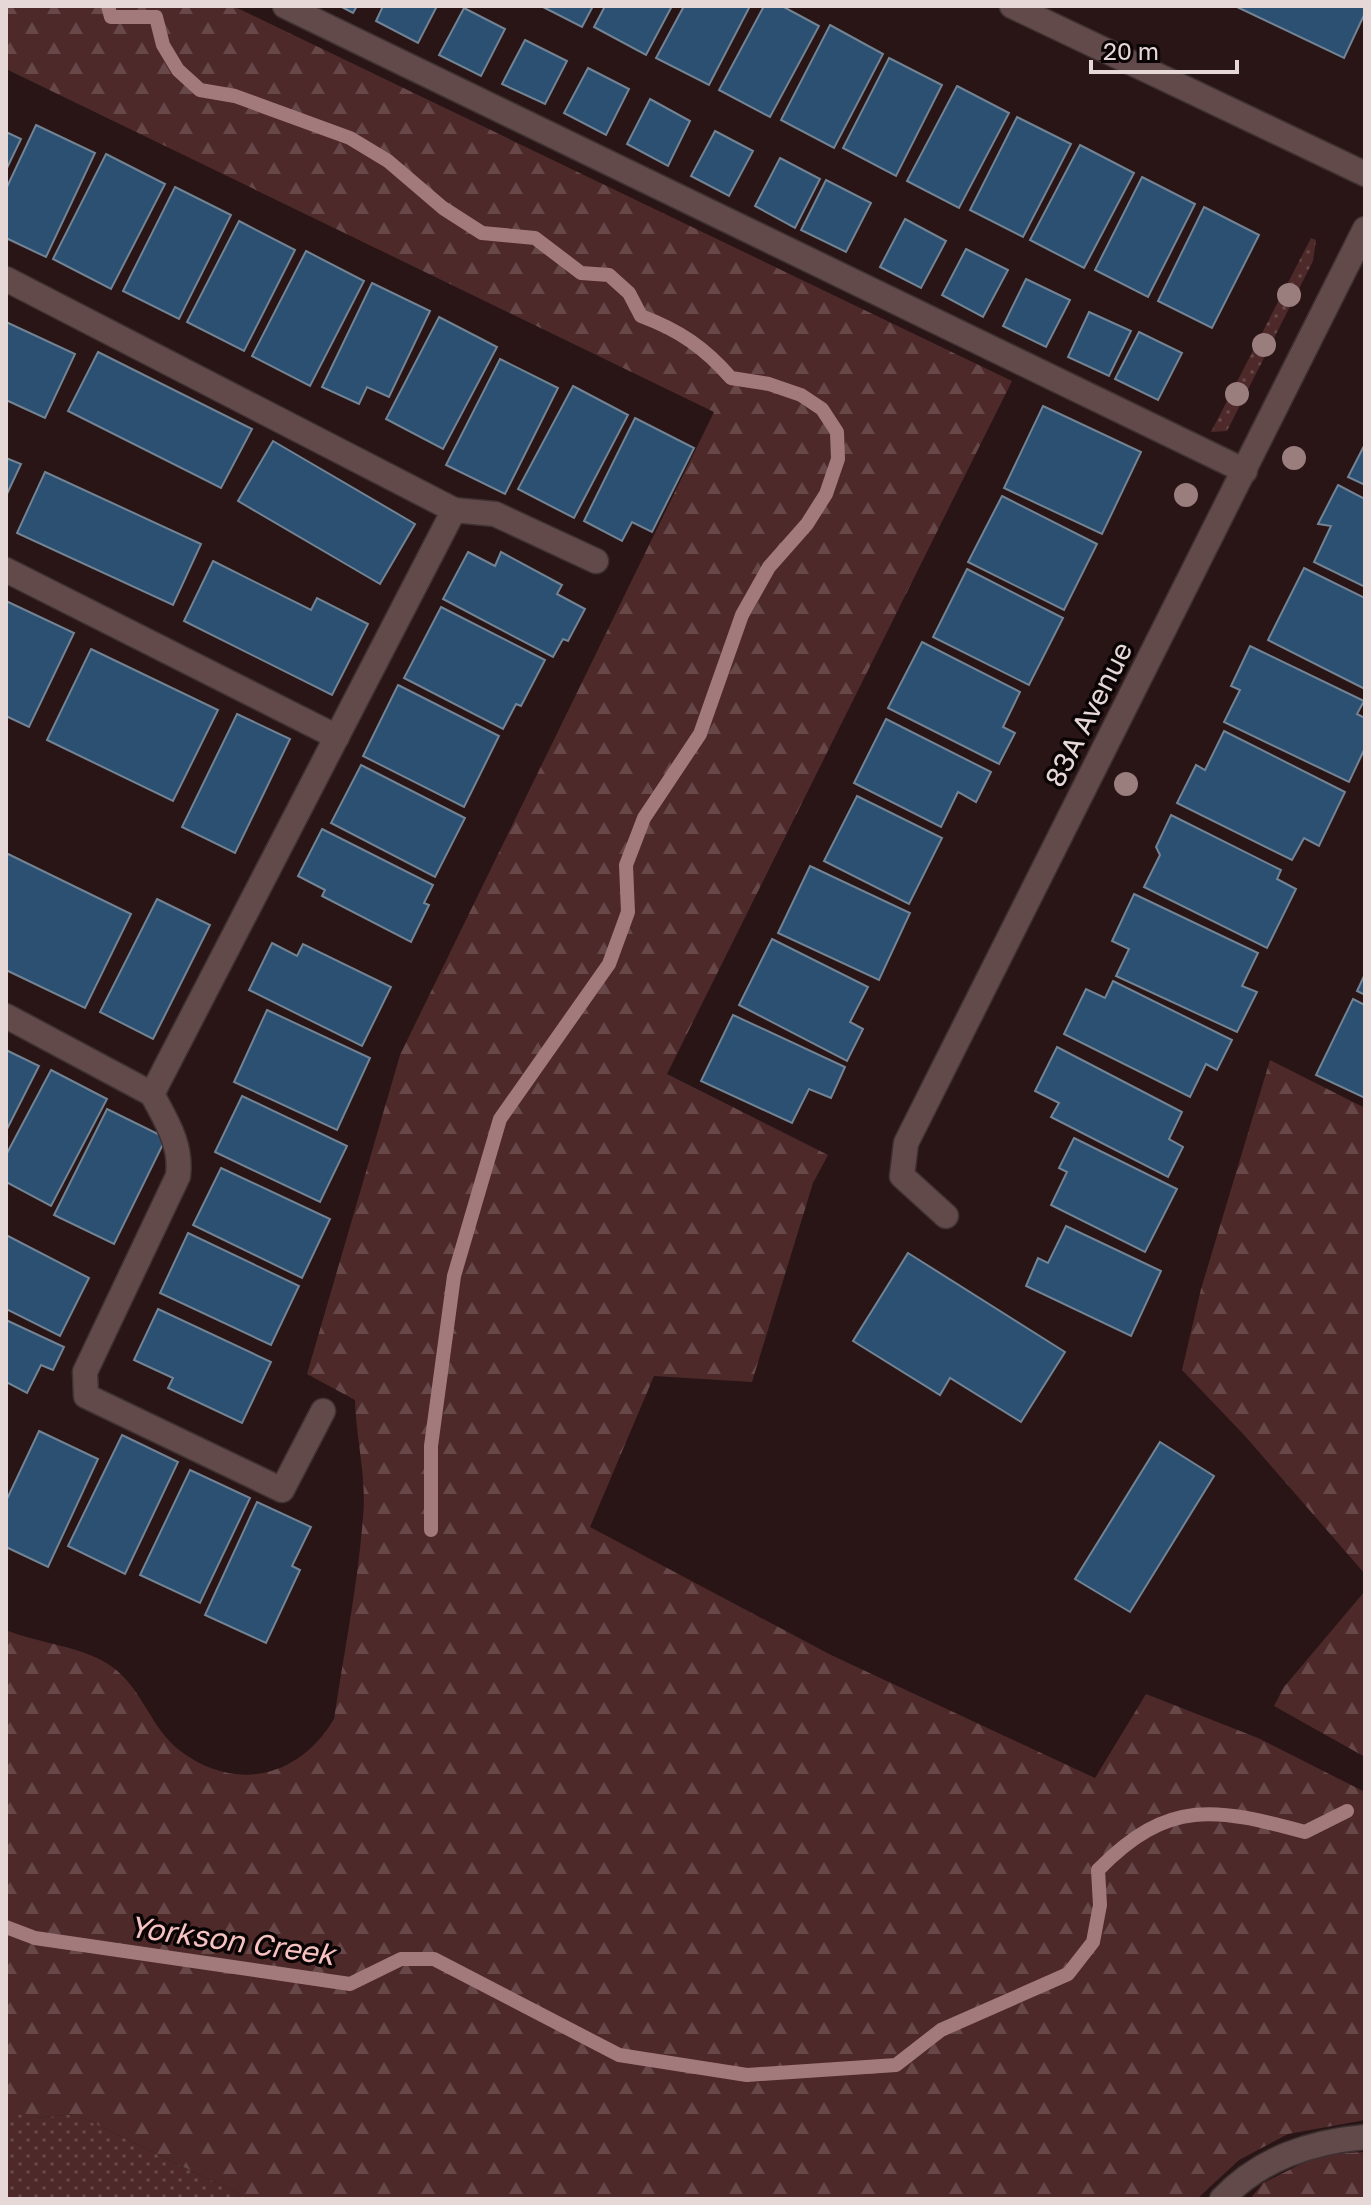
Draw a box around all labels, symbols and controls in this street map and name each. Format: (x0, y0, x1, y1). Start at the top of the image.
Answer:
scale bar (1091, 24, 1237, 74)
text: 20 m (1103, 36, 1159, 65)
street label: 83A Avenue (1037, 636, 1139, 792)
water label: Yorkson Creek (127, 1908, 340, 1973)

